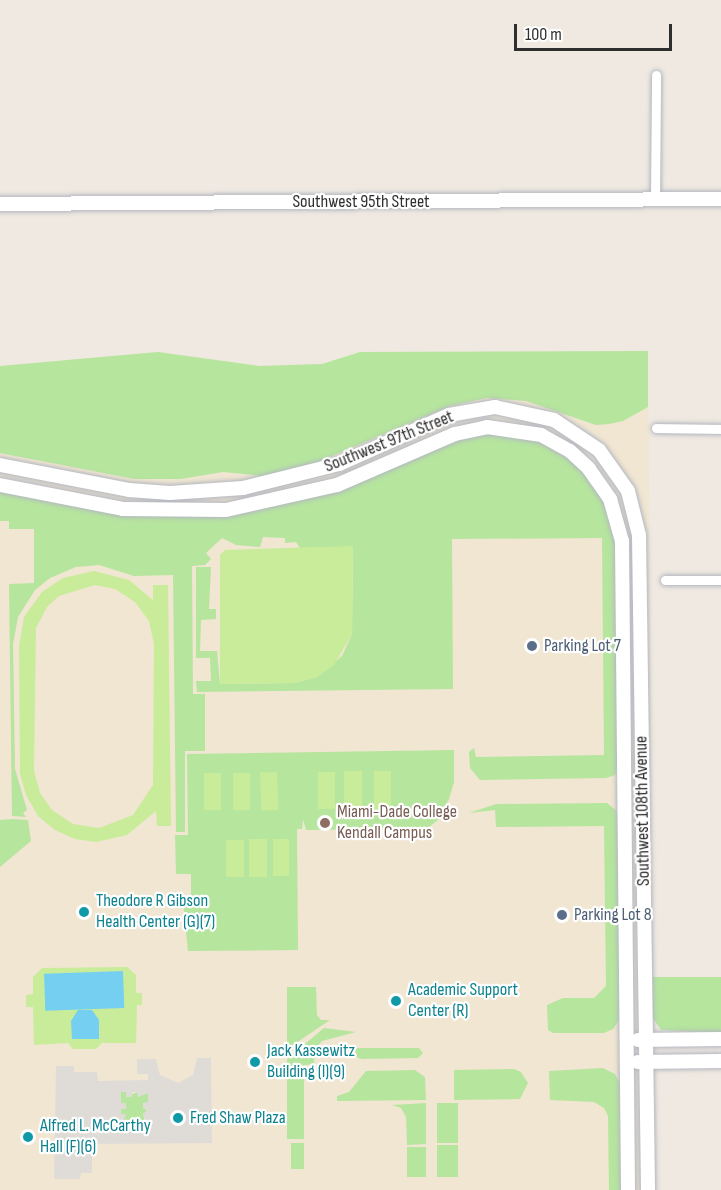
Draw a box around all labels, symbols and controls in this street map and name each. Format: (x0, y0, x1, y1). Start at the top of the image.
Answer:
scale bar (517, 12, 674, 50)
text: 100 m (525, 24, 562, 45)
street label: Southwest 95th Street (292, 191, 430, 213)
street label: Southwest 97th Street (321, 406, 457, 478)
place label: Parking Lot 7 (544, 635, 621, 657)
marker: Parking Lot 7 (525, 639, 539, 653)
street label: Southwest 108th Avenue (631, 736, 655, 886)
place label: Miami-Dade College Kendall Campus (337, 802, 457, 844)
marker: Miami-Dade College Kendall Campus (318, 816, 332, 830)
place label: Theodore R Gibson Health Center (G)(7) (96, 891, 215, 934)
place label: Parking Lot 8 (574, 904, 652, 926)
marker: Theodore R Gibson Health Center (G)(7) (77, 905, 91, 919)
marker: Parking Lot 8 (555, 908, 569, 922)
place label: Academic Support Center (R) (408, 980, 518, 1022)
marker: Academic Support Center (R) (389, 994, 403, 1008)
place label: Jack Kassewitz Building (I)(9) (267, 1041, 355, 1084)
marker: Jack Kassewitz Building (I)(9) (248, 1055, 262, 1069)
place label: Fred Shaw Plaza (190, 1107, 286, 1129)
marker: Fred Shaw Plaza (171, 1111, 185, 1125)
place label: Alfred L. McCarthy Hall (F)(6) (40, 1116, 151, 1158)
marker: Alfred L. McCarthy Hall (F)(6) (21, 1130, 35, 1144)

